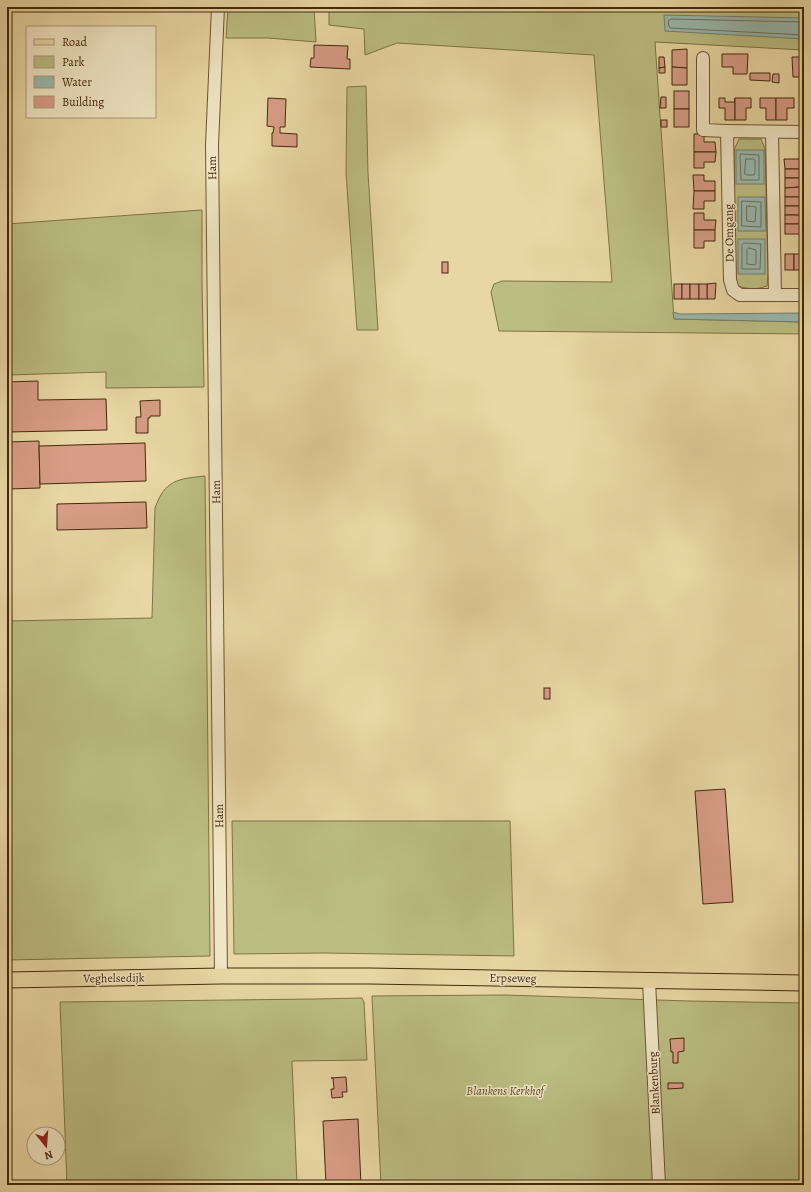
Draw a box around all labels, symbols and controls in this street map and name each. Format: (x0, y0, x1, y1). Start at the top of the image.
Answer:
legend (26, 26, 156, 118)
text: Road (62, 34, 88, 50)
text: Park (62, 54, 85, 70)
text: Water (61, 74, 92, 90)
text: Building (62, 94, 104, 110)
street label: Ham (204, 156, 220, 180)
street label: De Omgang (720, 204, 738, 262)
street label: Ham (208, 480, 224, 504)
street label: Ham (211, 804, 227, 828)
street label: Veghelsedijk (82, 969, 145, 987)
street label: Erpseweg (489, 970, 537, 986)
street label: Blankenburg (644, 1051, 664, 1115)
park label: Blankens Kerkhof (466, 1083, 547, 1099)
north arrow (26, 1126, 66, 1166)
text: N (43, 1147, 55, 1163)

